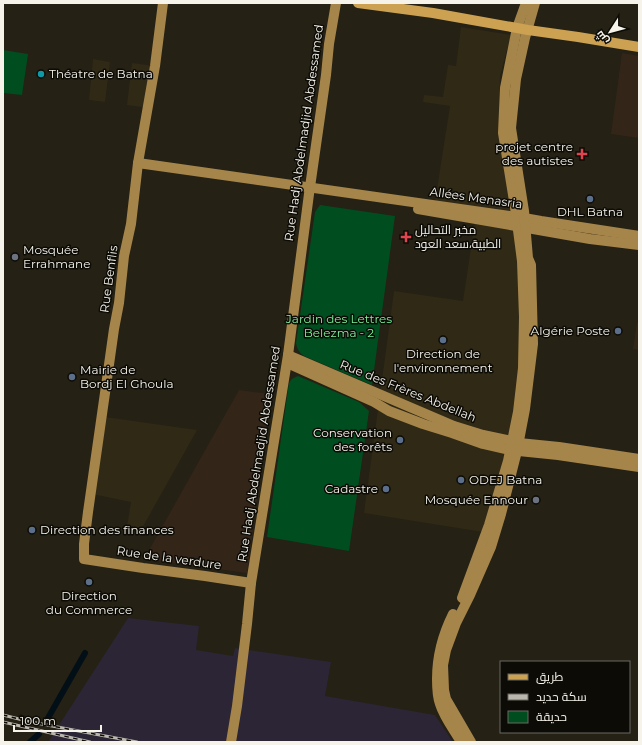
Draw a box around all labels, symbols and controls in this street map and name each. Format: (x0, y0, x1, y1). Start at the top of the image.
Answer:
north arrow (590, 12, 630, 52)
street label: Rue Hadj Abdelmadjid Abdessamed (281, 24, 326, 242)
text: ش (592, 28, 612, 48)
place label: Théatre de Batna (49, 66, 153, 81)
marker: Théatre de Batna (36, 69, 46, 79)
place label: projet centre des autistes (495, 139, 573, 168)
marker: projet centre des autistes (576, 148, 588, 160)
street label: Allées Menasria (429, 184, 523, 211)
marker: DHL Batna (585, 194, 595, 204)
place label: DHL Batna (557, 204, 623, 219)
place label: مخبر التحاليل الطبية،سعد العود (415, 222, 501, 251)
marker: مخبر التحاليل الطبية،سعد العود (400, 231, 412, 243)
place label: Mosquée Errahmane (23, 242, 90, 271)
street label: Rue Benflis (96, 244, 121, 314)
marker: Mosquée Errahmane (10, 252, 20, 262)
park label: Jardin des Lettres Belezma - 2 (285, 311, 392, 340)
place label: Algérie Poste (531, 323, 610, 338)
marker: Algérie Poste (613, 326, 623, 336)
marker: Direction de l'environnement (438, 335, 448, 345)
street label: Rue Hadj Abdelmadjid Abdessamed (234, 345, 283, 563)
place label: Direction de l'environnement (393, 346, 493, 375)
street label: Rue des Frères Abdellah (338, 356, 478, 425)
place label: Mairie de Bordj El Ghoula (80, 362, 173, 391)
marker: Mairie de Bordj El Ghoula (67, 372, 77, 382)
place label: Conservation des forêts (313, 425, 392, 454)
marker: Conservation des forêts (395, 435, 405, 445)
place label: ODEJ Batna (469, 472, 542, 487)
marker: ODEJ Batna (456, 475, 466, 485)
place label: Cadastre (325, 481, 378, 496)
marker: Cadastre (381, 484, 391, 494)
place label: Mosquée Ennour (425, 492, 528, 507)
marker: Mosquée Ennour (531, 495, 541, 505)
place label: Direction des finances (40, 522, 174, 537)
marker: Direction des finances (27, 525, 37, 535)
street label: Rue de la verdure (116, 543, 222, 572)
marker: Direction du Commerce (84, 577, 94, 587)
place label: Direction du Commerce (46, 588, 132, 617)
legend (500, 661, 630, 733)
text: طريق (536, 669, 564, 684)
text: سكة حديد (536, 689, 587, 704)
scale bar (14, 707, 101, 733)
text: حديقة (536, 709, 567, 724)
text: 100 m (20, 713, 56, 728)

